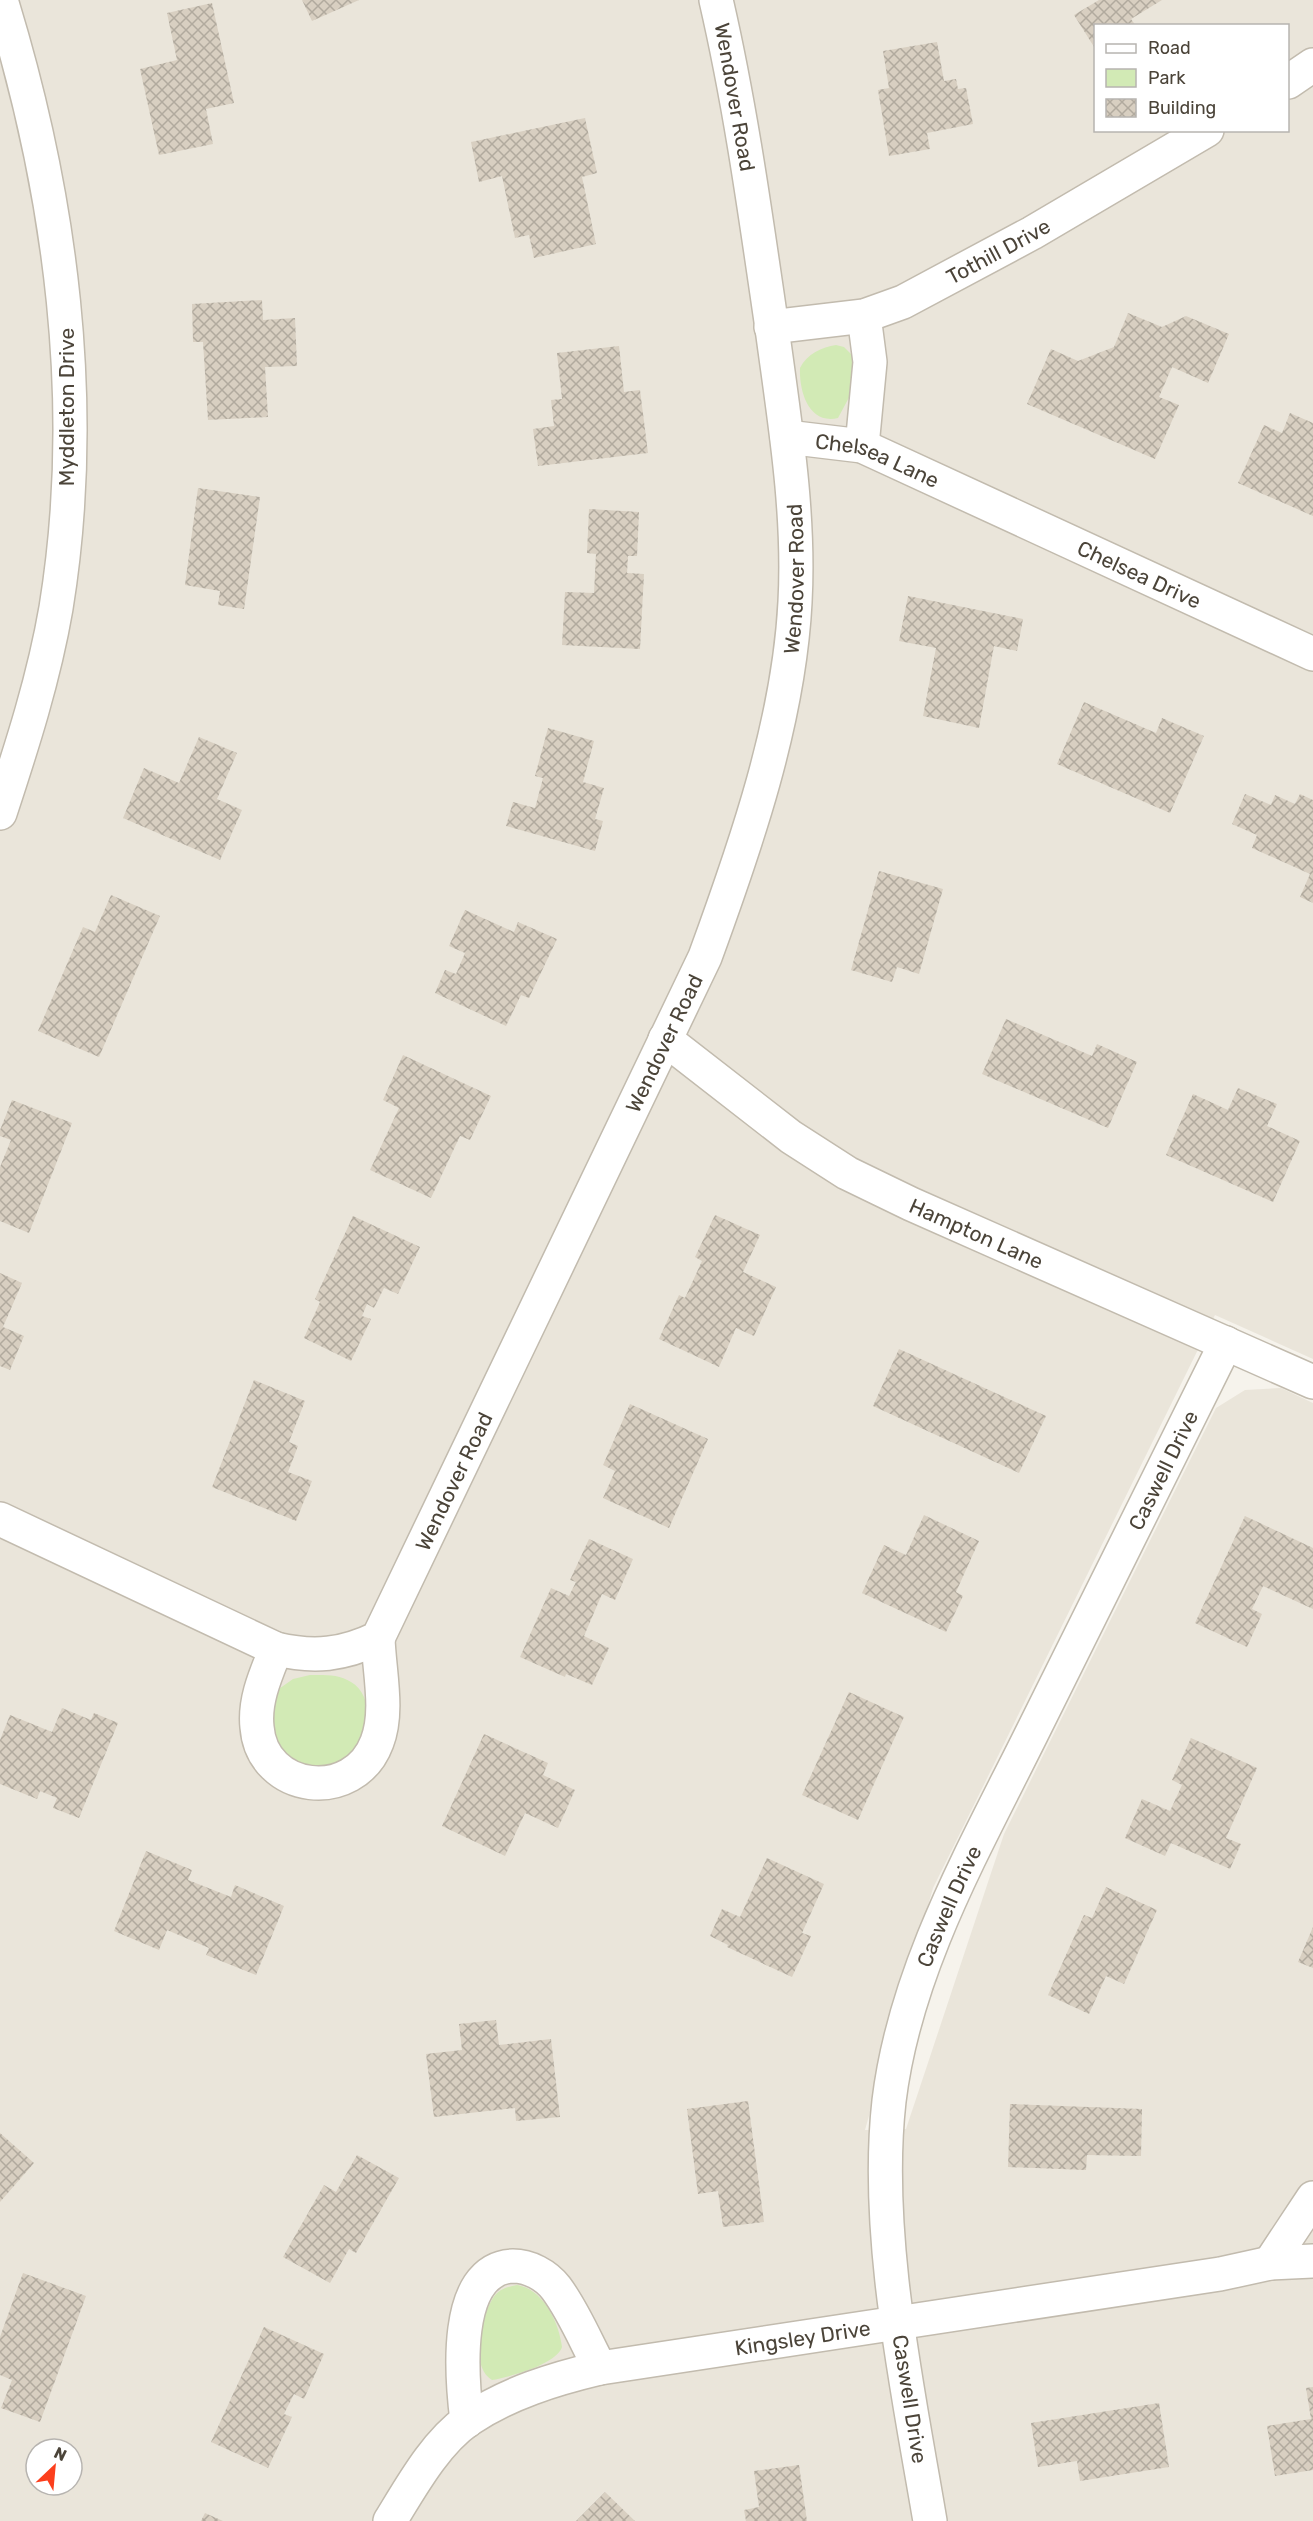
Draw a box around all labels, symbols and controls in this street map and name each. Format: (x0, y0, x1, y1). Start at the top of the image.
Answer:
street label: Wendover Road (710, 21, 760, 173)
legend (1094, 24, 1289, 132)
text: Road (1148, 37, 1191, 59)
text: Park (1148, 67, 1186, 89)
text: Building (1148, 97, 1216, 119)
street label: Tothill Drive (942, 213, 1054, 289)
street label: Myddleton Drive (54, 328, 79, 486)
street label: Chelsea Lane (814, 428, 943, 492)
street label: Wendover Road (778, 503, 808, 656)
street label: Chelsea Drive (1074, 535, 1205, 613)
street label: Wendover Road (620, 970, 708, 1116)
street label: Hampton Lane (906, 1192, 1047, 1274)
street label: Caswell Drive (1123, 1406, 1203, 1534)
street label: Wendover Road (409, 1408, 497, 1554)
street label: Caswell Drive (911, 1841, 986, 1970)
street label: Kingsley Drive (733, 2315, 872, 2360)
street label: Caswell Drive (887, 2333, 933, 2465)
north arrow (24, 2437, 84, 2497)
text: N (51, 2443, 70, 2465)

